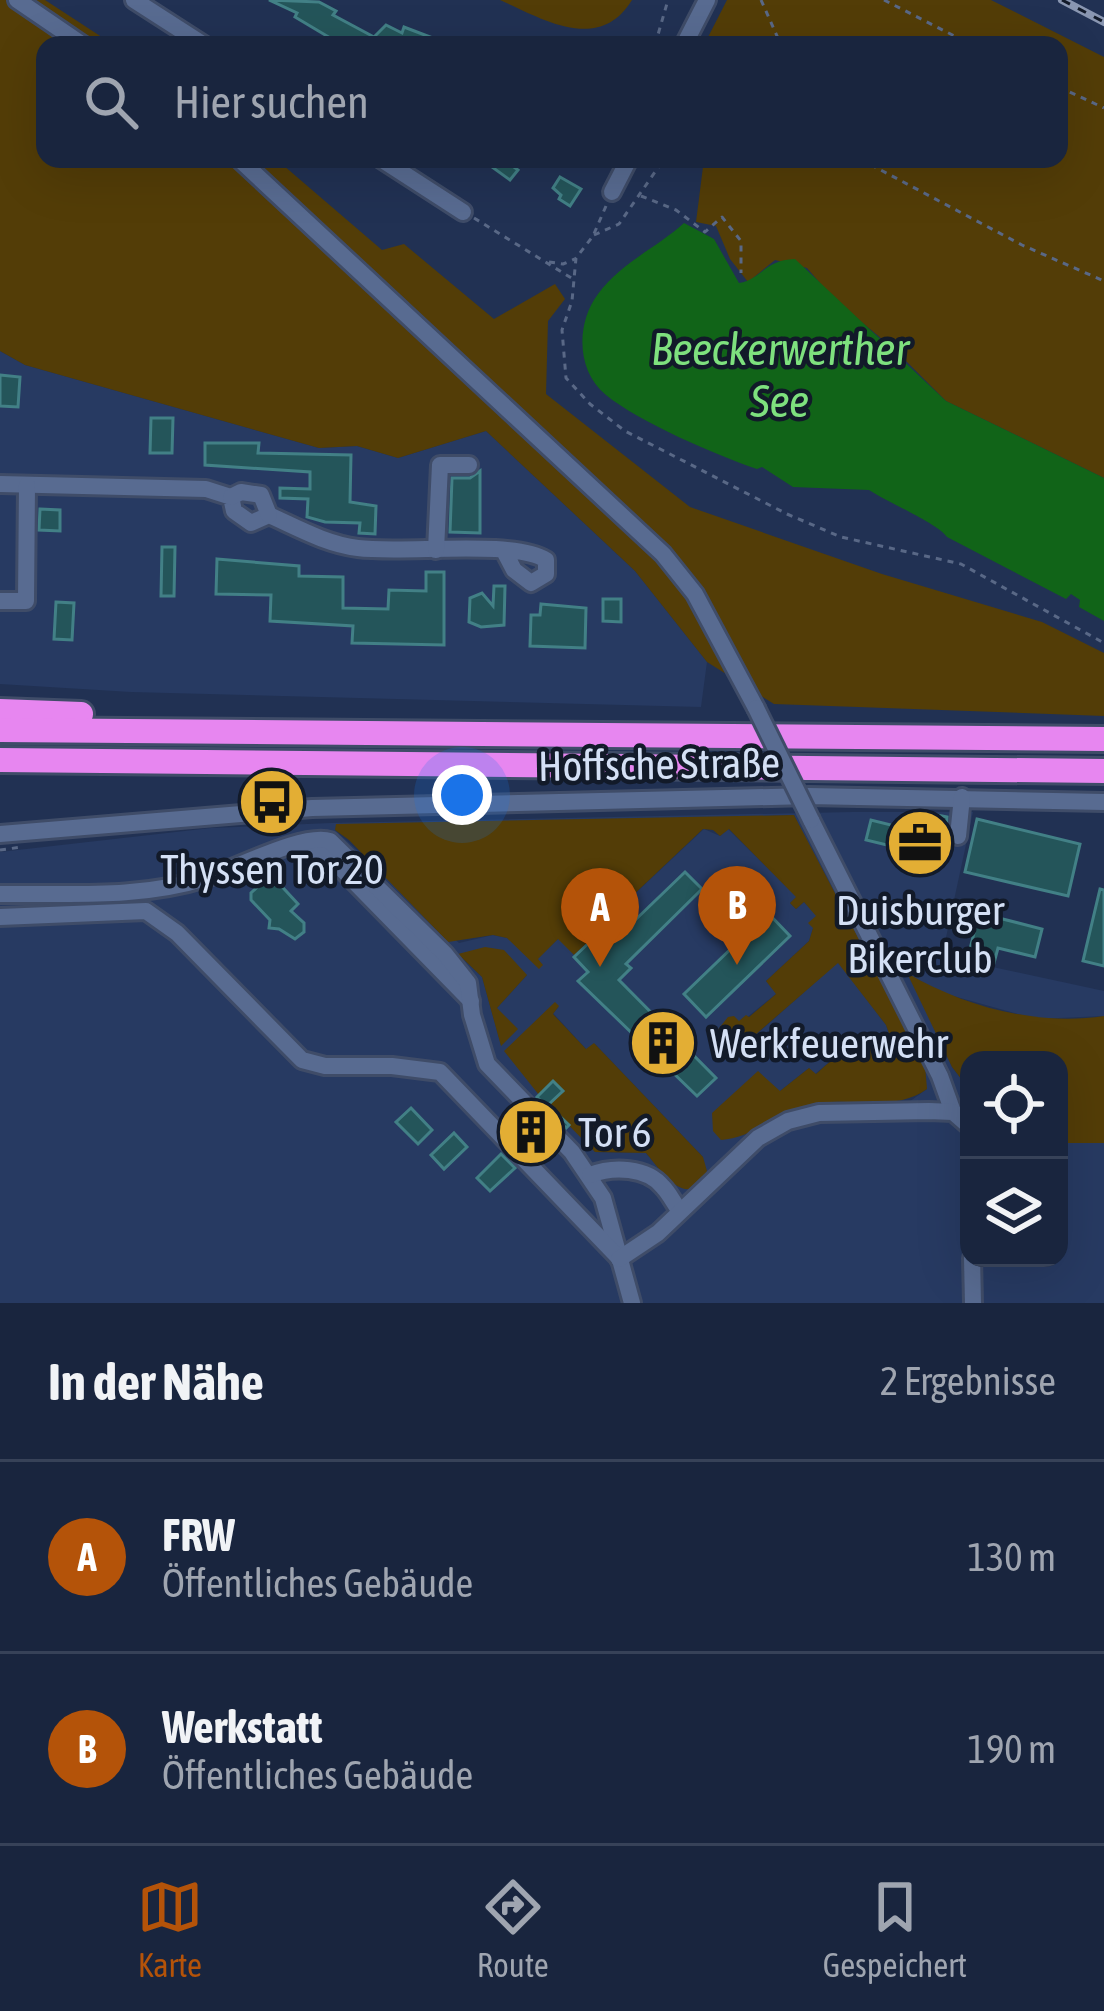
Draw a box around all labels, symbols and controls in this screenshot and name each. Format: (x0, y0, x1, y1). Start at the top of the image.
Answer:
search box (36, 36, 1068, 168)
icon: search (78, 69, 144, 135)
text: Hier suchen (174, 76, 369, 128)
water label: Beeckerwerther See (651, 323, 911, 427)
street label: Hoffsche Straße (538, 738, 780, 790)
your location (432, 765, 492, 825)
bus stop icon: Thyssen Tor 20 (237, 767, 307, 837)
office icon: Duisburger Bikerclub (885, 808, 955, 878)
place label: Thyssen Tor 20 (160, 845, 384, 893)
pin: B (698, 866, 776, 965)
pin: A (561, 868, 639, 967)
place label: Duisburger Bikerclub (836, 886, 1005, 982)
building icon: Werkfeuerwehr (628, 1008, 698, 1078)
place label: Werkfeuerwehr (710, 1019, 949, 1067)
map controls (960, 1051, 1068, 1267)
button: locate (960, 1051, 1068, 1159)
building icon: Tor 6 (496, 1097, 566, 1167)
place label: Tor 6 (578, 1108, 652, 1156)
button: layers (960, 1159, 1068, 1267)
text: In der Nähe (48, 1352, 264, 1411)
text: 2 Ergebnisse (880, 1359, 1056, 1403)
text: FRW (162, 1509, 235, 1561)
text: A (77, 1535, 97, 1579)
text: 130 m (968, 1535, 1056, 1579)
text: Öffentliches Gebäude (162, 1561, 473, 1605)
text: Werkstatt (162, 1701, 322, 1753)
text: B (78, 1727, 96, 1771)
text: 190 m (968, 1727, 1056, 1771)
text: Öffentliches Gebäude (162, 1753, 473, 1797)
tab: Karte (137, 1874, 203, 1984)
tab: Route (477, 1874, 549, 1984)
tab: Gespeichert (823, 1874, 967, 1984)

